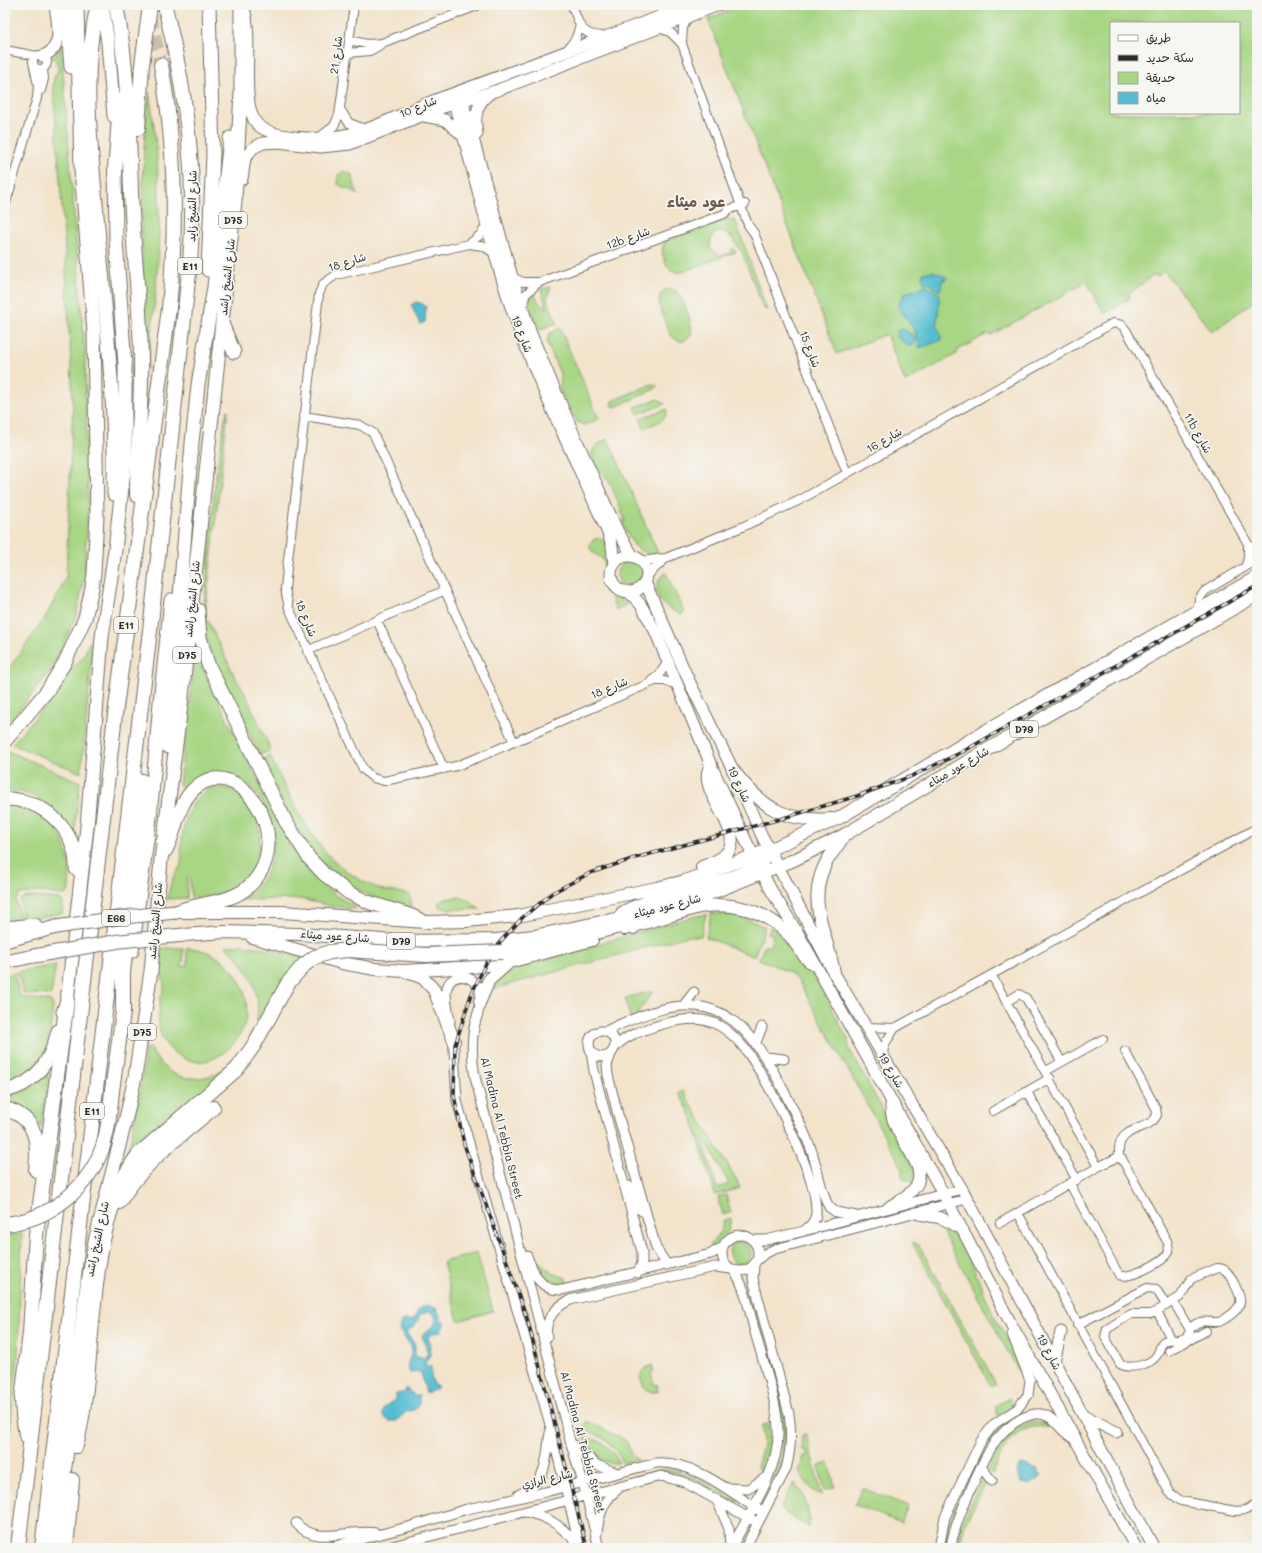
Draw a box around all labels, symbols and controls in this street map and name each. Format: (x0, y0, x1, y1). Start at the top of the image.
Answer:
legend (1110, 22, 1240, 114)
text: طريق (1146, 29, 1171, 45)
street label: شارع 21 (326, 35, 347, 75)
text: سكة حديد (1146, 49, 1194, 65)
text: حديقة (1146, 69, 1175, 85)
text: مياه (1146, 89, 1166, 105)
street label: شارع 10 (397, 92, 439, 123)
street label: شارع الشيخ زايد (183, 170, 202, 242)
district label: عود ميثاء (667, 191, 725, 212)
road number: D75 (219, 212, 247, 228)
street label: 12b شارع (604, 223, 652, 254)
street label: شارع الشيخ راشد (215, 238, 240, 316)
street label: شارع 18 (326, 248, 368, 277)
road number: E11 (178, 258, 202, 274)
street label: شارع 19 (507, 313, 536, 355)
street label: شارع 15 (795, 328, 824, 370)
street label: 11b شارع (1179, 410, 1216, 457)
street label: شارع 16 (863, 423, 905, 458)
street label: شارع الشيخ راشد (180, 560, 205, 638)
street label: شارع 18 (290, 597, 321, 639)
road number: E11 (114, 617, 138, 633)
road number: D75 (173, 647, 201, 663)
street label: شارع 18 (588, 673, 630, 704)
road number: D79 (1010, 721, 1038, 737)
street label: شارع عود ميثاء (924, 743, 992, 792)
street label: شارع 19 (723, 763, 754, 805)
street label: شارع الشيخ راشد (144, 882, 167, 960)
street label: شارع عود ميثاء (632, 890, 703, 923)
road number: E66 (102, 910, 130, 926)
street label: شارع عود ميثاء (300, 926, 370, 947)
road number: D79 (387, 933, 415, 949)
road number: D75 (128, 1024, 156, 1040)
street label: شارع 19 (874, 1049, 908, 1091)
street label: Al Madina Al Tebbia Street (478, 1055, 527, 1201)
road number: E11 (80, 1103, 104, 1119)
street label: شارع الشيخ راشد (81, 1200, 114, 1279)
street label: شارع 19 (1032, 1331, 1065, 1373)
street label: Al Madina Al Tebbia Street (557, 1369, 610, 1514)
street label: شارع الرازي (520, 1465, 575, 1494)

